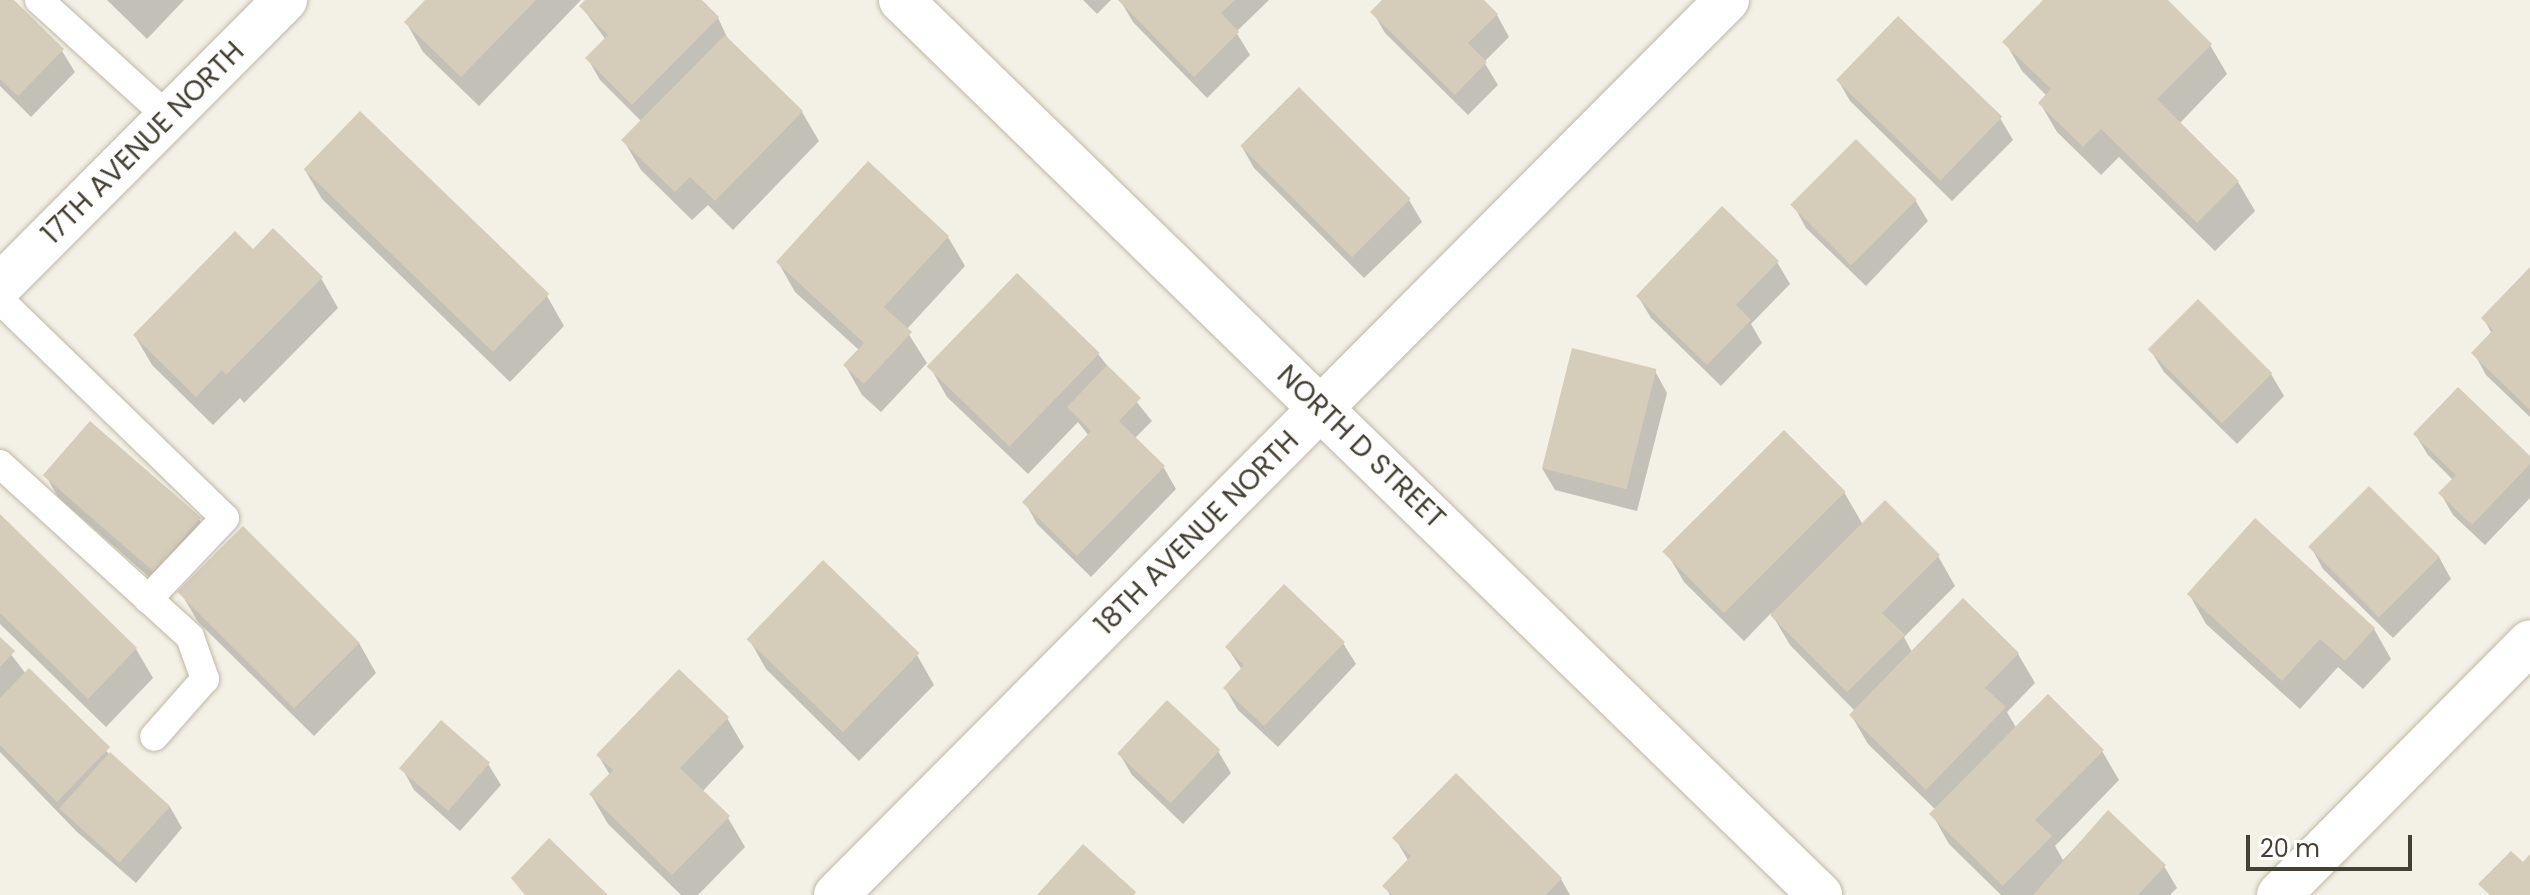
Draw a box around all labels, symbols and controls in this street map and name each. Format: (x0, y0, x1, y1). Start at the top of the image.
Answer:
street label: 17TH AVENUE NORTH (35, 35, 251, 251)
street label: NORTH D STREET (1270, 358, 1452, 536)
street label: 18TH AVENUE NORTH (1088, 424, 1306, 642)
scale bar (2250, 819, 2416, 869)
text: 20 m (2260, 832, 2320, 865)

